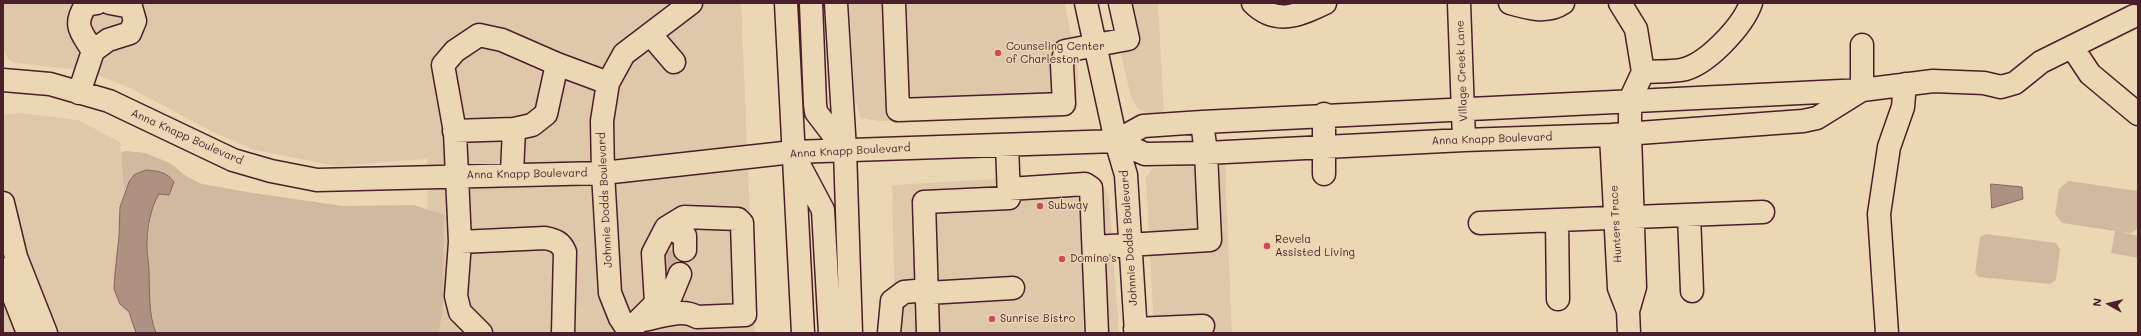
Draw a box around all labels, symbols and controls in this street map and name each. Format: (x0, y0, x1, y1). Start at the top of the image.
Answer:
street label: Village Creek Lane (1454, 20, 1470, 122)
place label: Counseling Center of Charleston (1006, 40, 1105, 66)
marker: Counseling Center of Charleston (993, 48, 1003, 58)
street label: Anna Knapp Boulevard (129, 106, 245, 168)
street label: Anna Knapp Boulevard (1431, 130, 1553, 148)
street label: Johnnie Dodds Boulevard (595, 132, 615, 268)
street label: Anna Knapp Boulevard (789, 141, 911, 161)
street label: Anna Knapp Boulevard (466, 166, 588, 182)
street label: Johnnie Dodds Boulevard (1118, 170, 1140, 306)
street label: Hunters Trace (1607, 185, 1625, 263)
place label: Subway (1048, 199, 1088, 213)
marker: Subway (1035, 201, 1045, 211)
place label: Revela Assisted Living (1275, 233, 1355, 259)
marker: Revela Assisted Living (1262, 241, 1272, 251)
place label: Domino's (1070, 252, 1117, 266)
marker: Domino's (1057, 254, 1067, 264)
north arrow (2089, 284, 2129, 324)
text: N (2089, 297, 2105, 307)
place label: Sunrise Bistro (1000, 312, 1075, 326)
marker: Sunrise Bistro (987, 314, 997, 324)

